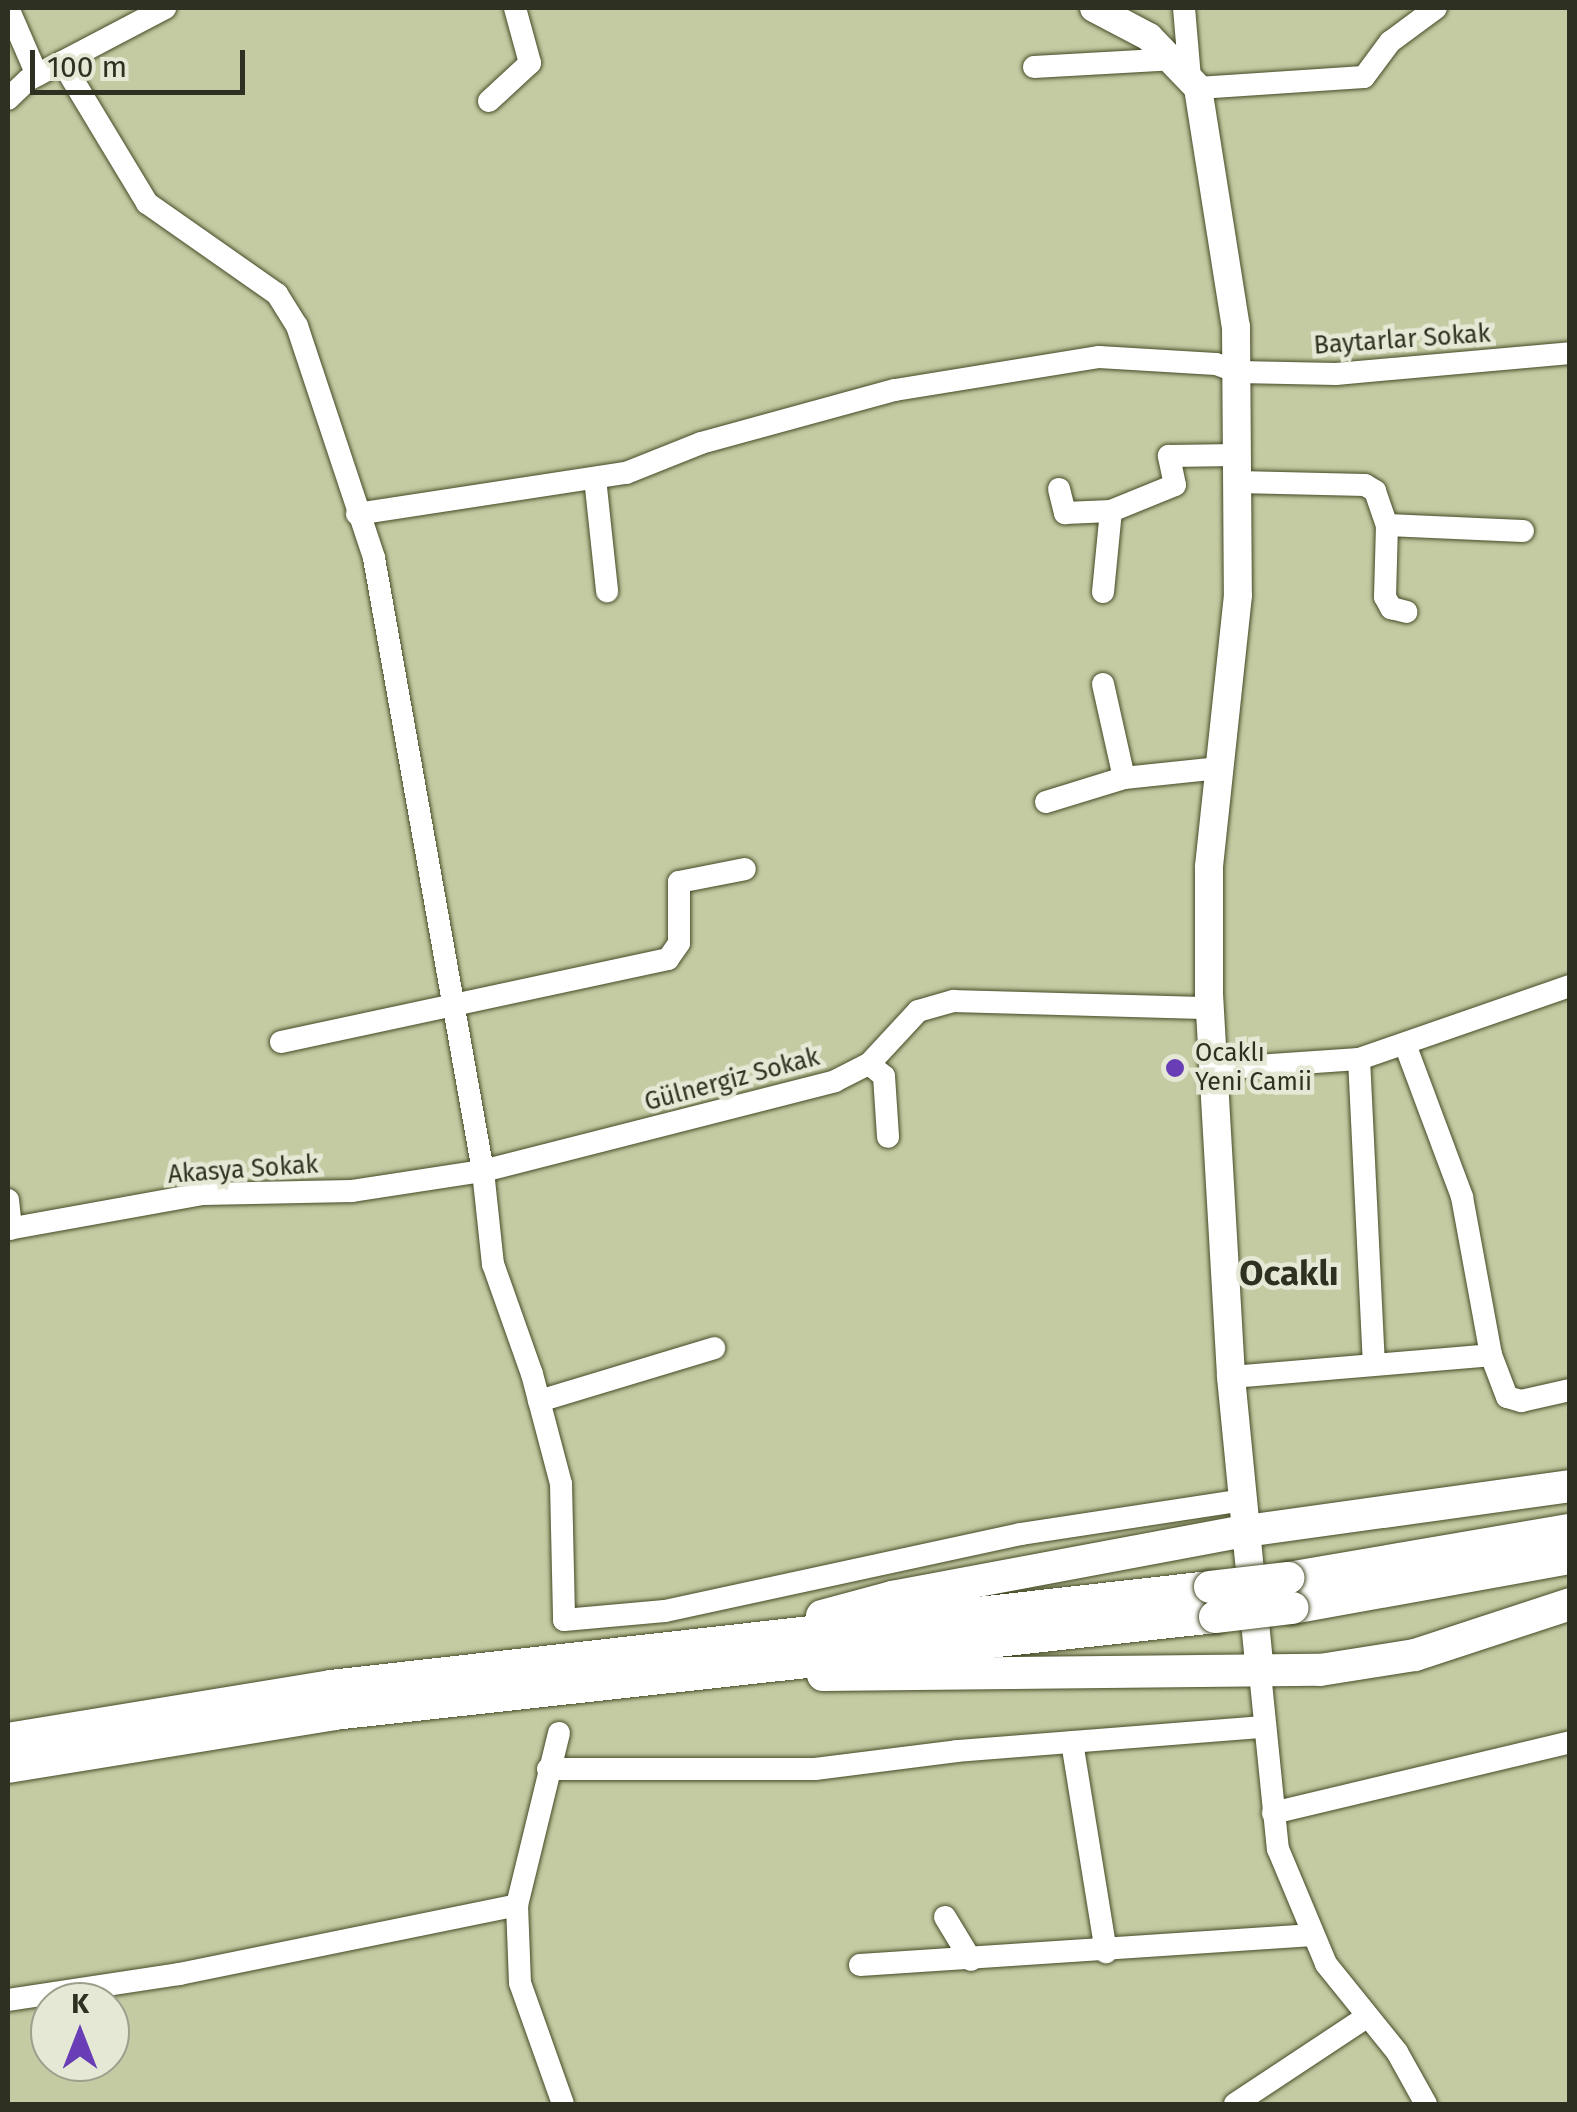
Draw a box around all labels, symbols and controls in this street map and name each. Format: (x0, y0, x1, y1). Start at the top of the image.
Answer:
scale bar (35, 30, 250, 92)
text: 100 m (47, 49, 127, 85)
street label: Baytarlar Sokak (1313, 319, 1491, 361)
place label: Ocaklı Yeni Camii (1195, 1039, 1312, 1098)
street label: Gülnergiz Sokak (641, 1042, 823, 1118)
marker: Ocaklı Yeni Camii (1164, 1057, 1186, 1079)
street label: Akasya Sokak (167, 1150, 319, 1190)
district label: Ocaklı (1239, 1252, 1339, 1294)
north arrow (30, 1982, 130, 2082)
text: K (71, 1987, 89, 2020)

